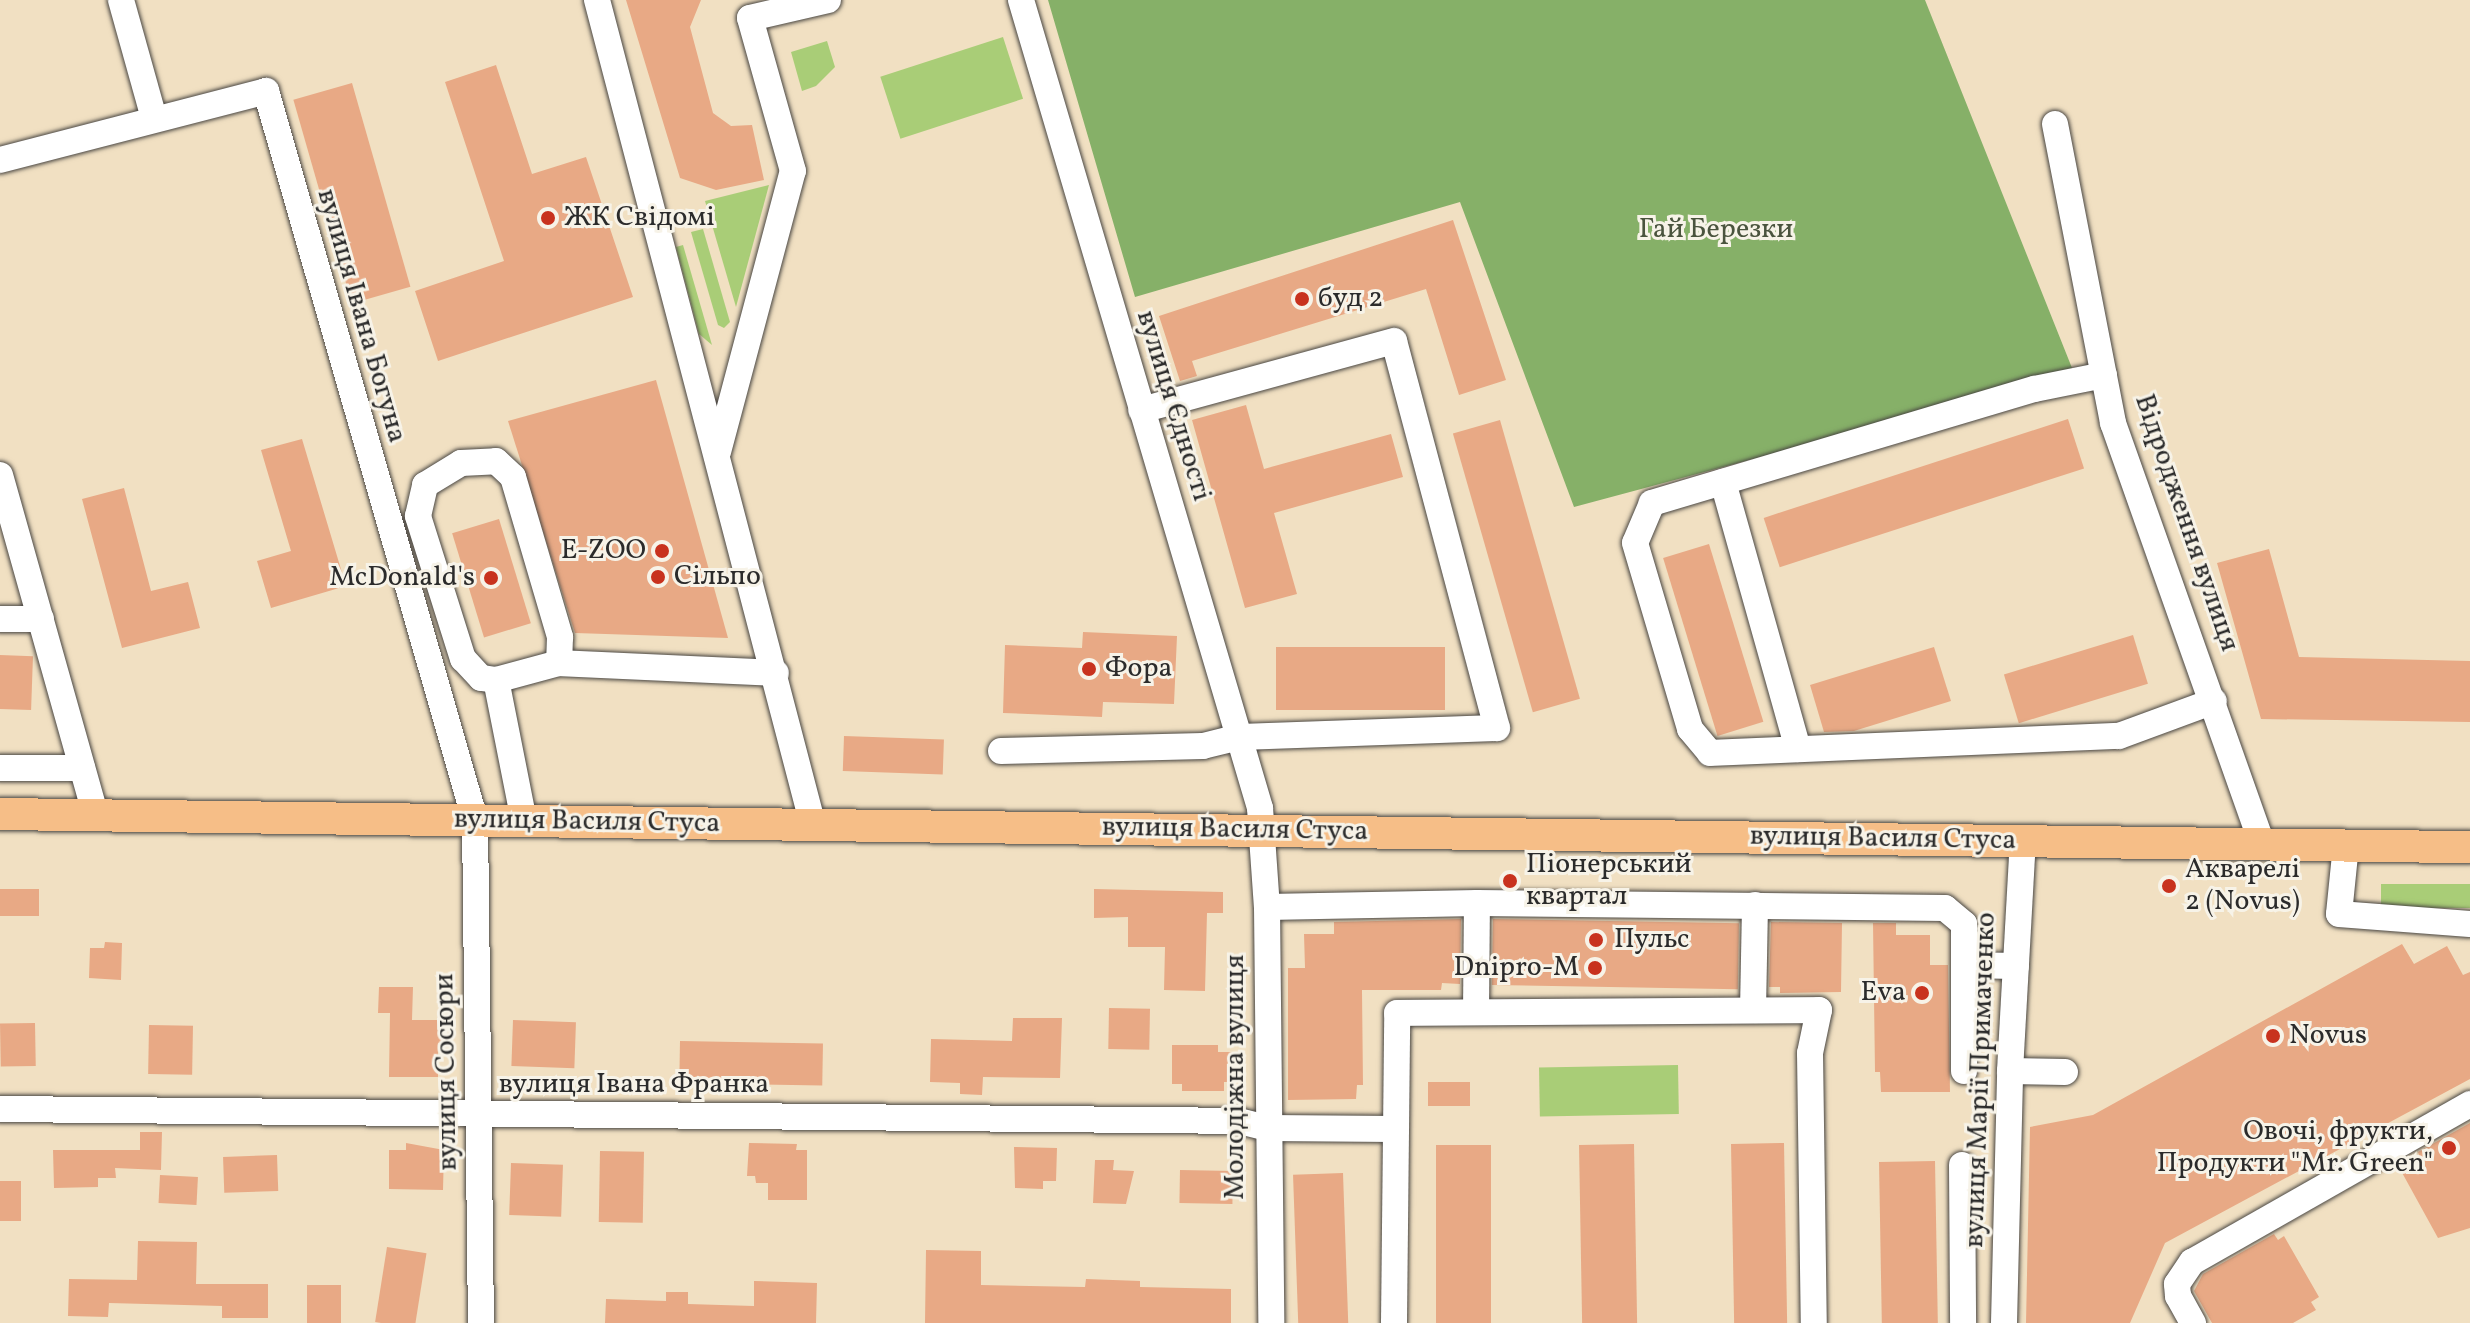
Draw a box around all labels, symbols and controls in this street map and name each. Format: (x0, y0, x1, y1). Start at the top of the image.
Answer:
street label: вулиця Івана Богуна (309, 185, 413, 447)
place label: ЖК Свідомі (564, 201, 715, 235)
marker: ЖК Свідомі (539, 209, 557, 227)
park label: Гай Березки (1639, 213, 1793, 247)
place label: буд 2 (1318, 282, 1383, 316)
marker: буд 2 (1293, 290, 1311, 308)
street label: вулиця Єдності (1128, 307, 1218, 505)
street label: Відродження вулиця (2126, 390, 2246, 656)
place label: E-ZOO (561, 534, 646, 568)
marker: E-ZOO (653, 542, 671, 560)
place label: Сільпо (674, 560, 761, 594)
place label: McDonald's (329, 561, 475, 595)
marker: Сільпо (649, 568, 667, 586)
marker: McDonald's (482, 569, 500, 587)
place label: Фора (1105, 652, 1172, 686)
marker: Фора (1080, 660, 1098, 678)
street label: вулиця Василя Стуса (454, 803, 720, 841)
street label: вулиця Василя Стуса (1102, 811, 1368, 849)
street label: вулиця Василя Стуса (1750, 820, 2016, 858)
place label: Піонерський квартал (1526, 848, 1692, 914)
place label: Акварелі 2 (Novus) (2185, 853, 2300, 919)
marker: Піонерський квартал (1501, 872, 1519, 890)
marker: Акварелі 2 (Novus) (2160, 877, 2178, 895)
street label: вулиця Марії Примаченко (1958, 912, 2004, 1248)
place label: Пульс (1614, 923, 1690, 957)
marker: Пульс (1585, 929, 1607, 951)
place label: Dnipro-M (1454, 951, 1579, 985)
street label: Молодіжна вулиця (1219, 954, 1253, 1200)
marker: Dnipro-M (1586, 959, 1604, 977)
street label: вулиця Сосюри (428, 973, 466, 1171)
place label: Eva (1860, 976, 1906, 1010)
marker: Eva (1913, 984, 1931, 1002)
place label: Novus (2289, 1019, 2367, 1053)
marker: Novus (2264, 1027, 2282, 1045)
street label: вулиця Івана Франка (499, 1068, 769, 1102)
place label: Овочі, фрукти, Продукти "Mr. Green" (2157, 1115, 2433, 1181)
marker: Овочі, фрукти, Продукти "Mr. Green" (2440, 1139, 2458, 1157)

